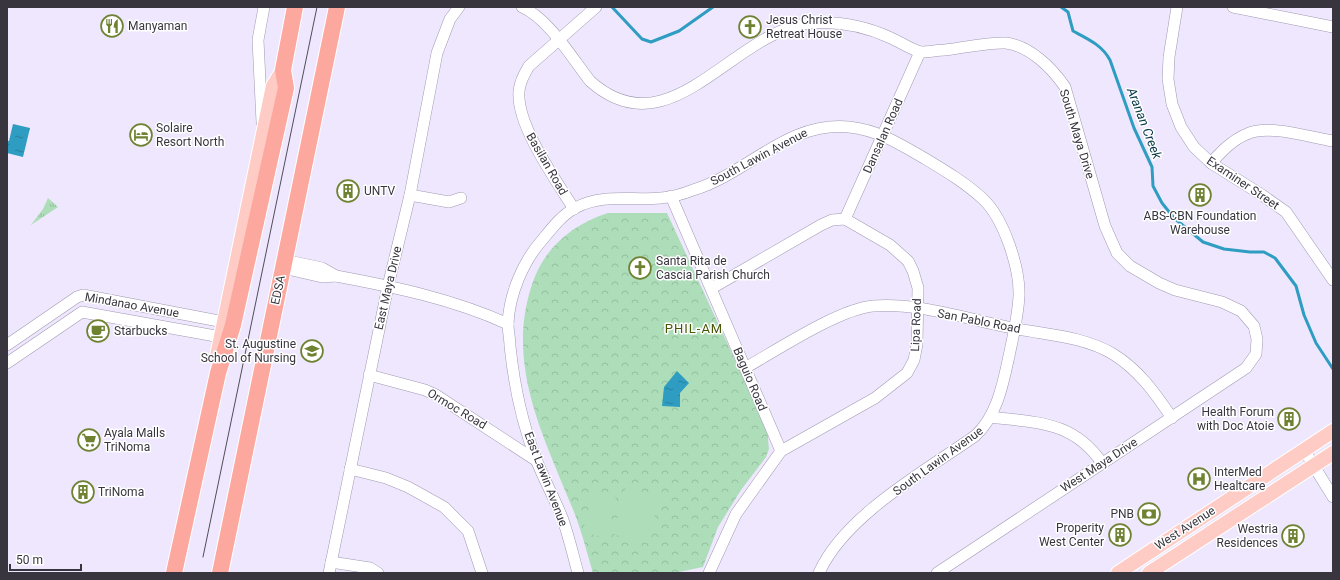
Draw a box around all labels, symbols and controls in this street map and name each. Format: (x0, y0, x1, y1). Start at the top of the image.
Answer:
restaurant icon: Manyaman (99, 13, 125, 39)
place label: Jesus Christ Retreat House (766, 13, 842, 41)
church icon: Jesus Christ Retreat House (737, 14, 763, 40)
place label: Manyaman (128, 19, 187, 33)
water label: Aranan Creek (1124, 84, 1165, 162)
street label: South Maya Drive (1057, 87, 1097, 181)
street label: Dansalan Road (860, 96, 906, 176)
place label: Solaire Resort North (156, 121, 224, 149)
hotel icon: Solaire Resort North (128, 122, 154, 148)
street label: South Lawin Avenue (708, 125, 810, 189)
street label: Basilan Road (524, 130, 570, 198)
street label: Examiner Street (1204, 154, 1282, 212)
building icon: UNTV (335, 178, 361, 204)
building icon: ABS-CBN Foundation Warehouse (1187, 182, 1213, 208)
place label: UNTV (364, 184, 395, 198)
place label: ABS-CBN Foundation Warehouse (1144, 209, 1256, 237)
street label: East Maya Drive (372, 245, 404, 331)
place label: Santa Rita de Cascia Parish Church (656, 254, 770, 282)
church icon: Santa Rita de Cascia Parish Church (627, 255, 653, 281)
street label: EDSA (268, 274, 288, 306)
street label: Mindanao Avenue (84, 290, 180, 320)
street label: Lipa Road (908, 298, 924, 352)
street label: San Pablo Road (936, 306, 1022, 336)
cafe icon: Starbucks (85, 318, 111, 344)
district label: PHIL-AM (665, 321, 723, 336)
place label: Starbucks (114, 324, 168, 338)
place label: St. Augustine School of Nursing (201, 337, 296, 365)
school or university icon: St. Augustine School of Nursing (299, 338, 325, 364)
street label: Baguio Road (730, 345, 770, 413)
street label: Ormoc Road (425, 386, 489, 432)
place label: Health Forum with Doc Atoie (1197, 405, 1274, 433)
building icon: Health Forum with Doc Atoie (1276, 406, 1302, 432)
street label: South Lawin Avenue (890, 424, 986, 498)
place label: Ayala Malls TriNoma (104, 426, 165, 454)
supermarket icon: Ayala Malls TriNoma (76, 427, 102, 453)
street label: East Lawin Avenue (522, 430, 570, 528)
street label: West Maya Drive (1058, 435, 1140, 495)
place label: InterMed Healtcare (1214, 465, 1265, 493)
hospital icon: InterMed Healtcare (1186, 466, 1212, 492)
building icon: TriNoma (70, 479, 96, 505)
place label: TriNoma (98, 485, 144, 499)
bank icon: PNB (1136, 501, 1162, 527)
street label: West Avenue (1152, 503, 1218, 553)
place label: PNB (1110, 507, 1134, 521)
place label: Properity West Center (1039, 521, 1104, 549)
building icon: Properity West Center (1107, 522, 1133, 548)
place label: Westria Residences (1217, 522, 1278, 550)
building icon: Westria Residences (1280, 523, 1306, 549)
scale bar (10, 546, 81, 572)
text: 50 m (16, 553, 43, 567)

